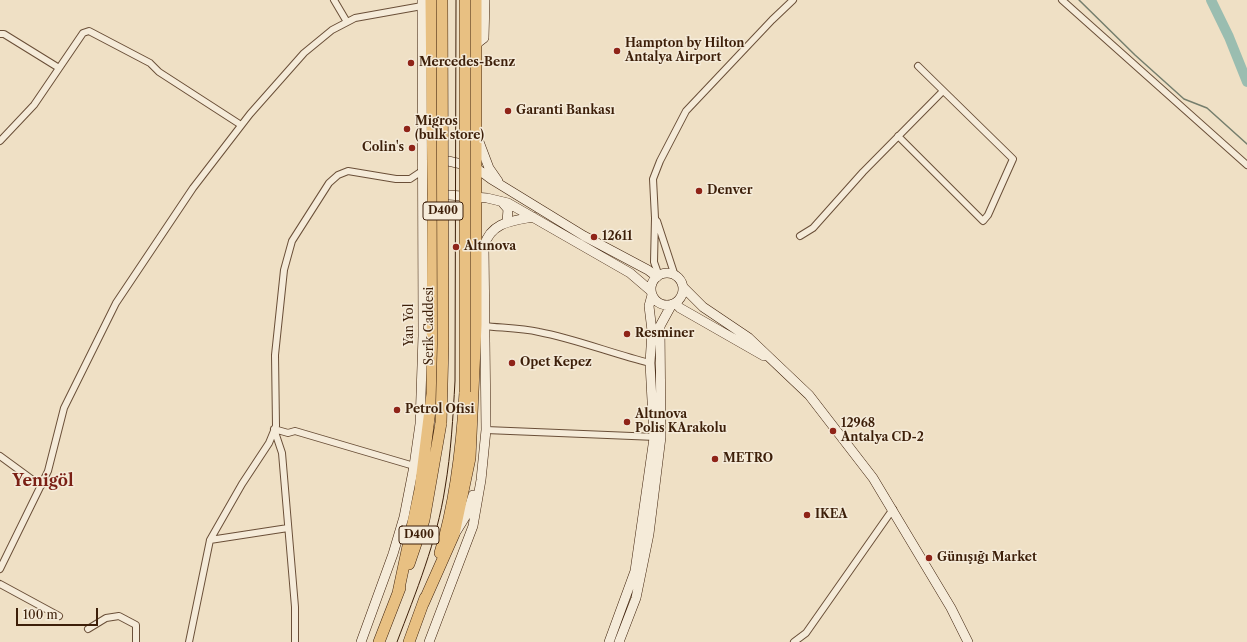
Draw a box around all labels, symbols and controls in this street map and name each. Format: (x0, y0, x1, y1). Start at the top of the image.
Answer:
place label: Hampton by Hilton Antalya Airport (625, 37, 745, 65)
marker: Hampton by Hilton Antalya Airport (612, 46, 622, 56)
place label: Mercedes-Benz (419, 56, 515, 70)
marker: Mercedes-Benz (406, 58, 416, 68)
place label: Garanti Bankası (516, 104, 615, 118)
marker: Garanti Bankası (503, 106, 513, 116)
place label: Migros (bulk store) (415, 115, 484, 143)
marker: Migros (bulk store) (402, 124, 412, 134)
place label: Colin's (362, 141, 404, 155)
marker: Colin's (407, 143, 417, 153)
place label: Denver (707, 184, 753, 198)
marker: Denver (694, 186, 704, 196)
road number: D400 (423, 202, 463, 220)
place label: 12611 (602, 230, 632, 244)
marker: 12611 (589, 232, 599, 242)
place label: Altınova (464, 240, 516, 254)
marker: Altınova (451, 242, 461, 252)
street label: Serik Caddesi (423, 287, 437, 365)
street label: Yan Yol (403, 304, 417, 346)
place label: Resminer (635, 327, 694, 341)
marker: Resminer (622, 329, 632, 339)
place label: Opet Kepez (520, 356, 592, 370)
marker: Opet Kepez (507, 358, 517, 368)
place label: Petrol Ofisi (405, 403, 475, 417)
marker: Petrol Ofisi (392, 405, 402, 415)
place label: Altınova Polis KArakolu (635, 408, 727, 436)
marker: Altınova Polis KArakolu (622, 417, 632, 427)
place label: 12968 Antalya CD-2 (841, 417, 924, 445)
marker: 12968 Antalya CD-2 (828, 426, 838, 436)
place label: METRO (723, 452, 773, 466)
marker: METRO (710, 454, 720, 464)
district label: Yenigöl (12, 471, 74, 491)
place label: IKEA (815, 508, 848, 522)
marker: IKEA (802, 510, 812, 520)
road number: D400 (399, 526, 439, 544)
place label: Günışığı Market (937, 551, 1037, 565)
marker: Günışığı Market (924, 553, 934, 563)
scale bar (18, 600, 100, 626)
text: 100 m (23, 607, 58, 622)

